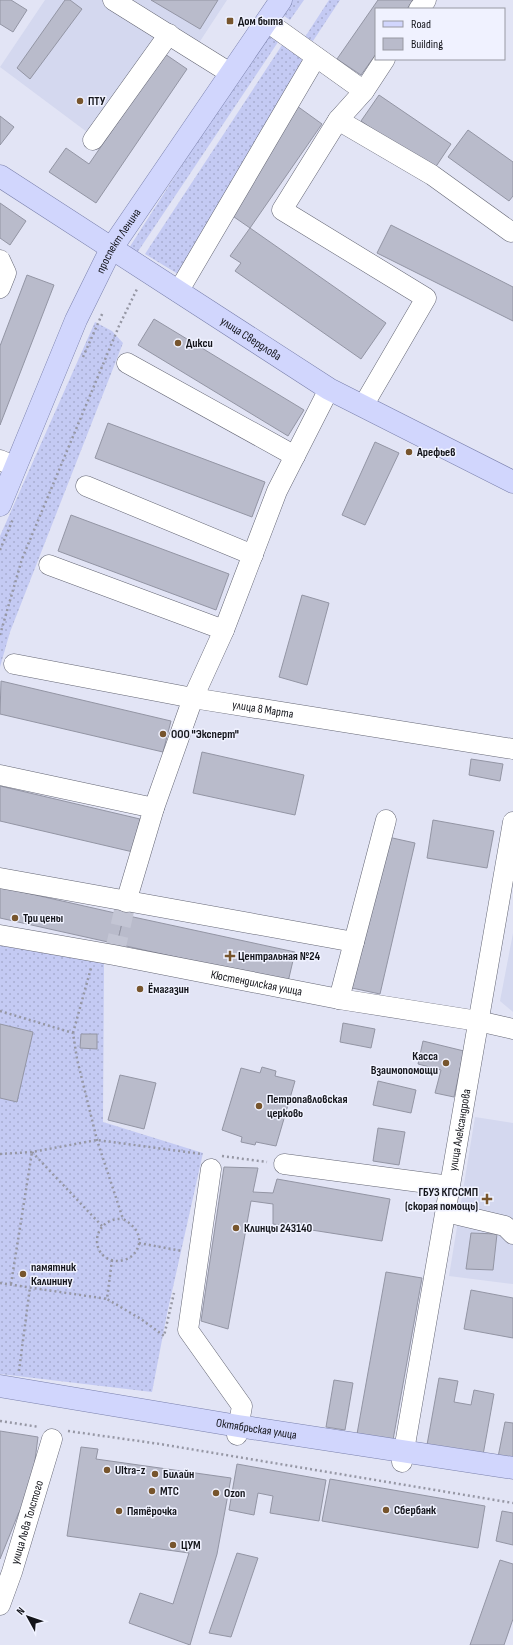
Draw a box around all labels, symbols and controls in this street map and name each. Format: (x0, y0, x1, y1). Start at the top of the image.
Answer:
legend (375, 8, 505, 60)
place label: Дом быта (238, 14, 283, 29)
marker: Дом быта (225, 16, 235, 26)
text: Road (411, 17, 431, 32)
text: Building (411, 37, 443, 52)
place label: ПТУ (88, 94, 106, 109)
marker: ПТУ (75, 96, 85, 106)
street label: проспект Ленина (93, 205, 145, 276)
street label: улица Свердлова (217, 314, 284, 364)
place label: Дикси (186, 336, 213, 351)
marker: Дикси (173, 338, 183, 348)
place label: Арефьев (416, 445, 455, 460)
marker: Арефьев (404, 447, 414, 457)
street label: улица 8 Марта (231, 697, 295, 722)
place label: ООО "Эксперт" (171, 727, 239, 742)
marker: ООО "Эксперт" (158, 729, 168, 739)
place label: Три цены (23, 911, 63, 926)
marker: Три цены (10, 913, 20, 923)
place label: Центральная №24 (238, 949, 320, 964)
marker: Центральная №24 (225, 951, 235, 961)
street label: Кюстендилская улица (210, 967, 304, 1000)
place label: Ёмагазин (148, 982, 189, 997)
marker: Ёмагазин (135, 984, 145, 994)
place label: Касса Взаимопомощи (371, 1049, 438, 1078)
marker: Касса Взаимопомощи (441, 1058, 451, 1068)
street label: улица Александрова (446, 1088, 475, 1172)
place label: Петропавловская церковь (267, 1092, 347, 1121)
marker: Петропавловская церковь (254, 1101, 264, 1111)
place label: ГБУЗ КГССМП (скорая помощь) (405, 1185, 478, 1214)
marker: ГБУЗ КГССМП (скорая помощь) (481, 1193, 493, 1205)
place label: Клинцы 243140 (244, 1221, 313, 1236)
marker: Клинцы 243140 (231, 1223, 241, 1233)
place label: памятник Калинину (31, 1260, 77, 1289)
marker: памятник Калинину (18, 1269, 28, 1279)
street label: Октябрьская улица (215, 1415, 298, 1443)
place label: Ultra-z (115, 1463, 146, 1478)
marker: Ultra-z (102, 1465, 112, 1475)
place label: Билайн (163, 1467, 194, 1482)
marker: Билайн (150, 1469, 160, 1479)
street label: улица Льва Толстого (8, 1479, 47, 1566)
place label: МТС (160, 1484, 179, 1499)
marker: МТС (147, 1486, 157, 1496)
place label: Ozon (224, 1486, 245, 1501)
marker: Ozon (211, 1488, 221, 1498)
place label: Сбербанк (394, 1503, 437, 1518)
place label: Пятёрочка (127, 1504, 177, 1519)
marker: Сбербанк (381, 1505, 391, 1515)
marker: Пятёрочка (114, 1506, 124, 1516)
place label: ЦУМ (181, 1538, 201, 1553)
marker: ЦУМ (168, 1540, 178, 1550)
north arrow (8, 1597, 48, 1637)
text: N (14, 1604, 28, 1617)

